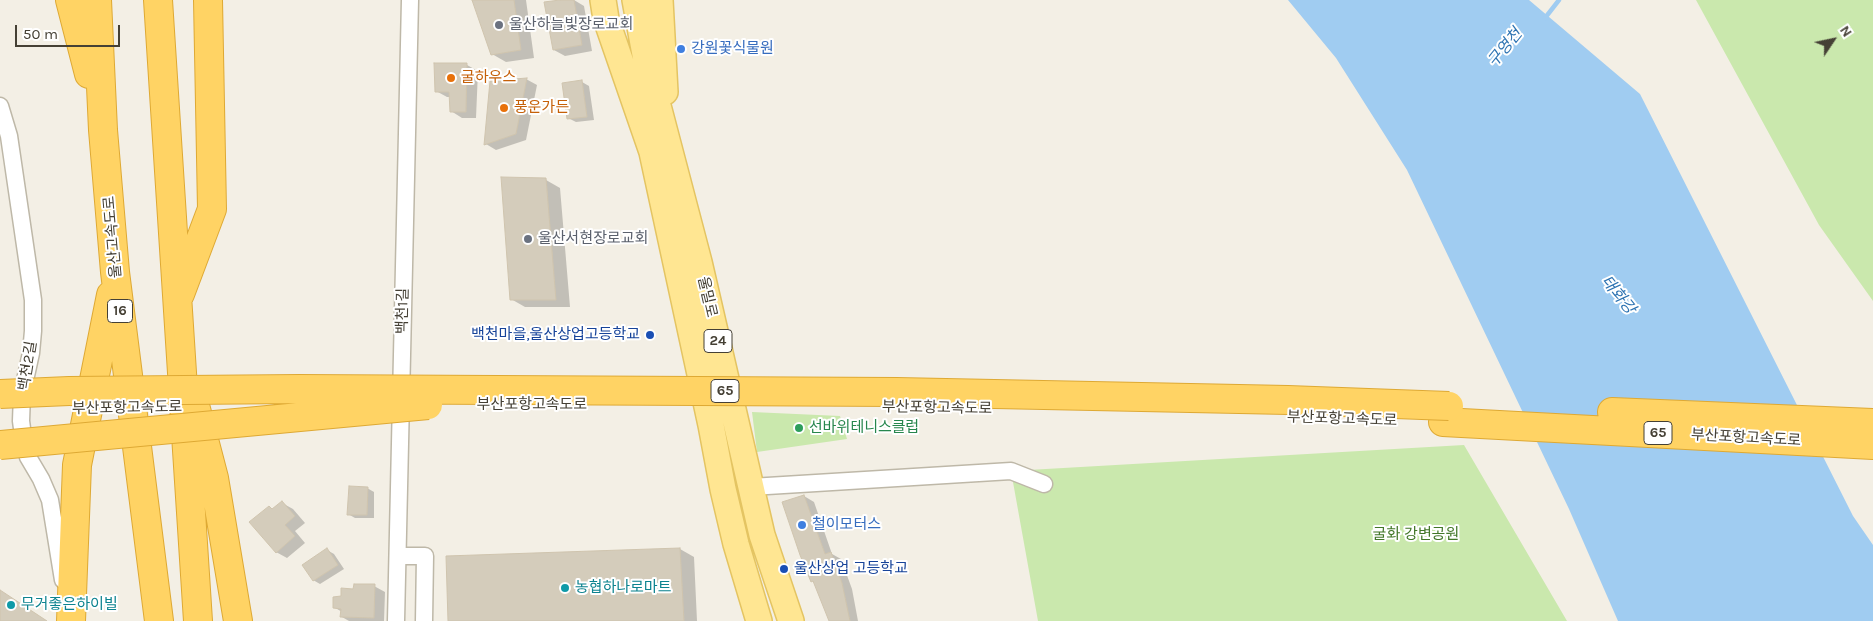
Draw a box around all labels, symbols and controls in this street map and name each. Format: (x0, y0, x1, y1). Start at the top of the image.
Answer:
scale bar (18, 15, 122, 47)
north arrow (1808, 15, 1858, 65)
place label: 울산하늘빛장로교회 (509, 16, 633, 34)
marker: 울산하늘빛장로교회 (493, 19, 505, 31)
text: N (1836, 22, 1856, 40)
text: 50 m (23, 25, 58, 43)
water label: 구영천 (1484, 25, 1526, 71)
place label: 강원꽃식물원 (691, 40, 774, 58)
marker: 강원꽃식물원 (675, 43, 687, 55)
place label: 굴하우스 (461, 69, 516, 87)
marker: 굴하우스 (445, 72, 457, 84)
place label: 풍운가든 (514, 99, 569, 117)
marker: 풍운가든 (498, 102, 510, 114)
street label: 울산고속도로 (100, 195, 126, 279)
place label: 울산서현장로교회 (538, 230, 648, 248)
marker: 울산서현장로교회 (522, 233, 534, 245)
water label: 태화강 (1597, 272, 1639, 318)
street label: 울밀로 (694, 275, 720, 319)
street label: 백천1길 (394, 288, 412, 334)
road number: 16 (108, 300, 132, 322)
place label: 백천마을,울산상업고등학교 (471, 326, 640, 344)
marker: 백천마을,울산상업고등학교 (644, 329, 656, 341)
road number: 24 (704, 330, 732, 352)
street label: 백천2길 (15, 340, 41, 392)
road number: 65 (711, 380, 739, 402)
street label: 부산포항고속도로 (477, 396, 587, 414)
street label: 부산포항고속도로 (72, 398, 182, 418)
street label: 부산포항고속도로 (882, 398, 992, 418)
street label: 부산포항고속도로 (1287, 408, 1397, 430)
place label: 선바위테니스클럽 (809, 419, 919, 437)
marker: 선바위테니스클럽 (793, 422, 805, 434)
road number: 65 (1644, 422, 1672, 444)
street label: 부산포항고속도로 (1690, 426, 1802, 450)
place label: 철이모터스 (812, 516, 881, 534)
marker: 철이모터스 (796, 519, 808, 531)
park label: 굴화 강변공원 (1373, 526, 1459, 544)
place label: 울산상업 고등학교 (794, 560, 908, 578)
marker: 울산상업 고등학교 (778, 563, 790, 575)
place label: 농협하나로마트 (575, 579, 672, 597)
marker: 농협하나로마트 (559, 582, 571, 594)
place label: 무거좋은하이빌 (21, 596, 118, 614)
marker: 무거좋은하이빌 (5, 599, 17, 611)

